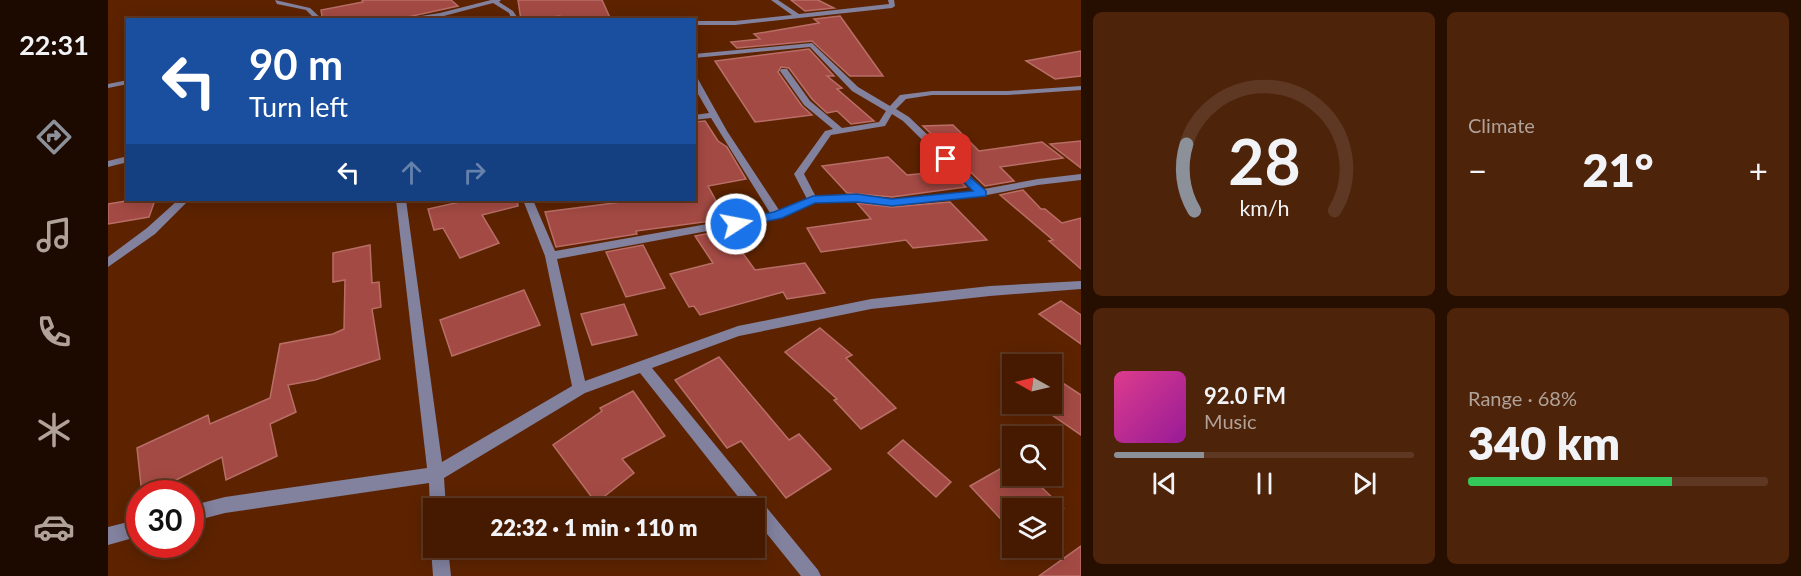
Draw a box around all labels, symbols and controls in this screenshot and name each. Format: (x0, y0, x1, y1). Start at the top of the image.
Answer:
text: 22:31 (19, 28, 89, 61)
text: 90 m (249, 39, 343, 89)
icon: left (150, 42, 228, 120)
text: Turn left (249, 90, 348, 123)
text: Climate (1468, 113, 1535, 137)
icon: directions (33, 116, 75, 158)
text: 28 (1228, 123, 1300, 198)
pin (920, 133, 971, 184)
icon: arrive (929, 142, 962, 175)
text: 21° (1583, 143, 1653, 197)
text: − (1468, 150, 1487, 190)
text: + (1749, 150, 1768, 190)
icon: left (332, 156, 365, 189)
icon: ahead (395, 156, 428, 189)
icon: right (458, 156, 491, 189)
position arrow (704, 192, 768, 256)
text: km/h (1239, 195, 1289, 221)
icon: music (33, 214, 75, 256)
icon: phone (33, 311, 75, 353)
north arrow (1002, 354, 1062, 414)
map controls (1002, 354, 1062, 558)
text: 92.0 FM (1204, 382, 1286, 409)
text: Range · 68% (1468, 386, 1577, 410)
icon: climate (33, 409, 75, 451)
text: Music (1204, 409, 1257, 433)
text: 340 km (1468, 416, 1620, 470)
button: search (1002, 426, 1062, 486)
icon: previous (1148, 467, 1181, 500)
icon: pause (1248, 467, 1281, 500)
icon: next (1348, 467, 1381, 500)
speed limit sign: 30 (126, 480, 204, 558)
button: layers (1002, 498, 1062, 558)
icon: car (33, 506, 75, 548)
text: 22:32 · 1 min · 110 m (491, 514, 697, 541)

